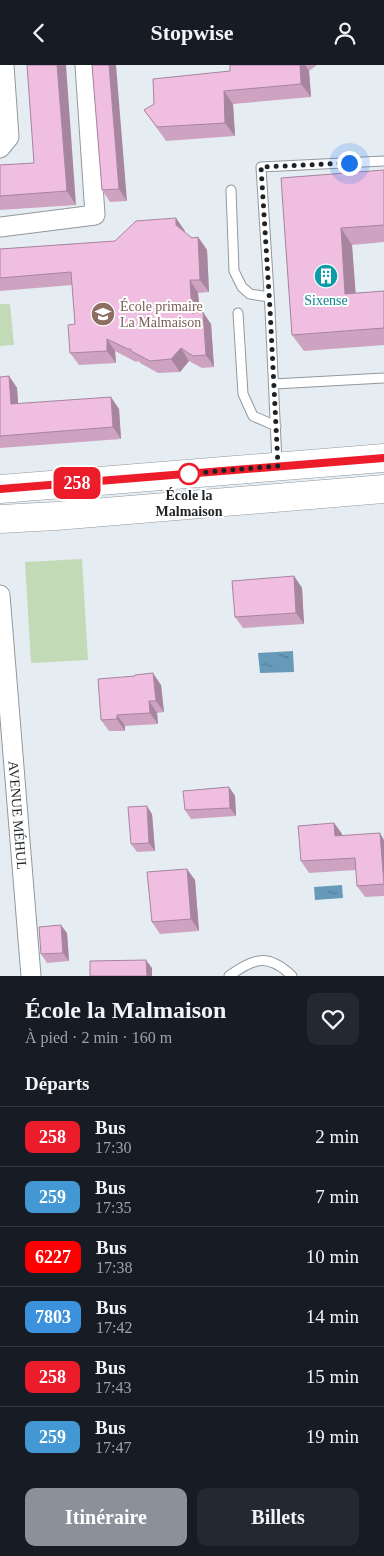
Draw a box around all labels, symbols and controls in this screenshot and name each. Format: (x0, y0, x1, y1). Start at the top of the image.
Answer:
icon: back (25, 19, 53, 47)
icon: person (331, 19, 359, 47)
text: Stopwise (150, 20, 234, 45)
your location (337, 151, 362, 176)
building icon: Sixense (313, 263, 339, 289)
place label: Sixense (304, 293, 348, 308)
place label: École primaire La Malmaison (120, 298, 203, 330)
school or university icon: École primaire La Malmaison (90, 301, 116, 327)
marker: École la Malmaison (178, 463, 200, 485)
line badge: 258 (48, 467, 106, 499)
text: 258 (64, 473, 91, 493)
place label: École la Malmaison (156, 487, 223, 519)
street label: AVENUE MÉHUL (6, 760, 30, 870)
button: heart (307, 993, 359, 1045)
text: École la Malmaison (25, 997, 226, 1023)
text: À pied · 2 min · 160 m (25, 1029, 172, 1046)
text: Départs (25, 1073, 89, 1094)
text: Bus (95, 1117, 126, 1138)
text: 2 min (315, 1126, 359, 1147)
text: 258 (39, 1127, 66, 1147)
text: 17:30 (95, 1139, 131, 1156)
text: Bus (95, 1177, 126, 1198)
text: 7 min (315, 1186, 359, 1207)
text: 259 (39, 1187, 66, 1207)
text: 17:35 (95, 1199, 131, 1216)
text: Bus (96, 1237, 127, 1258)
text: 10 min (306, 1246, 359, 1267)
text: 6227 (35, 1247, 71, 1267)
text: 17:38 (96, 1259, 132, 1276)
text: Bus (96, 1297, 127, 1318)
text: 14 min (306, 1306, 359, 1327)
text: 7803 (35, 1307, 71, 1327)
text: 17:42 (96, 1319, 132, 1336)
text: Bus (95, 1357, 126, 1378)
text: 15 min (306, 1366, 359, 1387)
text: 258 (39, 1367, 66, 1387)
text: 17:43 (95, 1379, 131, 1396)
text: Bus (95, 1417, 126, 1438)
text: 19 min (306, 1426, 359, 1447)
text: 259 (39, 1427, 66, 1447)
text: 17:47 (95, 1439, 131, 1456)
button: Itinéraire (25, 1488, 187, 1546)
button: Billets (197, 1488, 359, 1546)

